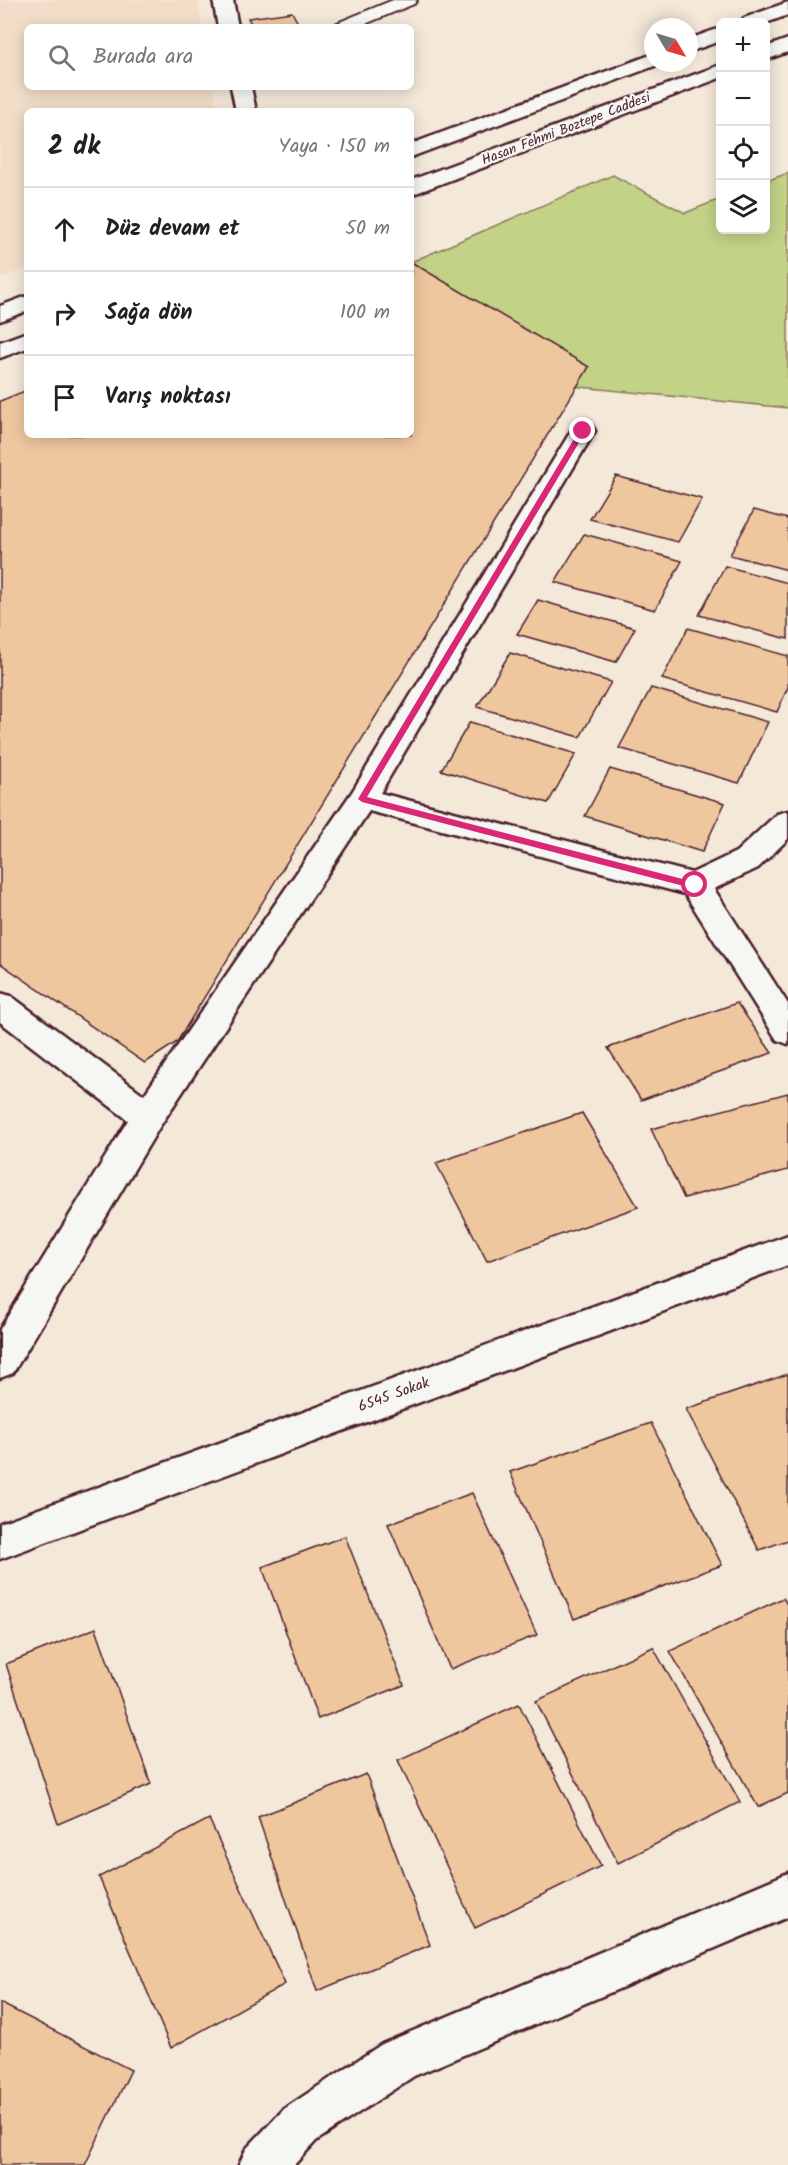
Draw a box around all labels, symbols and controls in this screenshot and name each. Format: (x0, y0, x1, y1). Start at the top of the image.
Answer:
north arrow (644, 18, 698, 72)
map controls (716, 18, 770, 234)
button: + (716, 18, 770, 72)
search box (24, 24, 414, 90)
text: Burada ara (93, 40, 193, 75)
icon: search (45, 41, 78, 74)
button: − (716, 72, 770, 126)
street label: Hasan Fehmi Boztepe Caddesi (478, 86, 654, 171)
text: 2 dk (48, 126, 100, 168)
button: locate (716, 126, 770, 180)
text: Yaya · 150 m (279, 131, 390, 163)
button: layers (716, 180, 770, 234)
text: Düz devam et (105, 212, 239, 247)
icon: ahead (48, 213, 81, 246)
text: 50 m (345, 213, 390, 245)
text: Sağa dön (105, 296, 192, 331)
icon: right (48, 297, 81, 330)
text: 100 m (340, 297, 390, 329)
text: Varış noktası (105, 380, 231, 415)
icon: arrive (48, 381, 81, 414)
route end (569, 417, 595, 443)
route start (681, 871, 707, 897)
street label: 6545 Sokak (355, 1371, 434, 1419)

